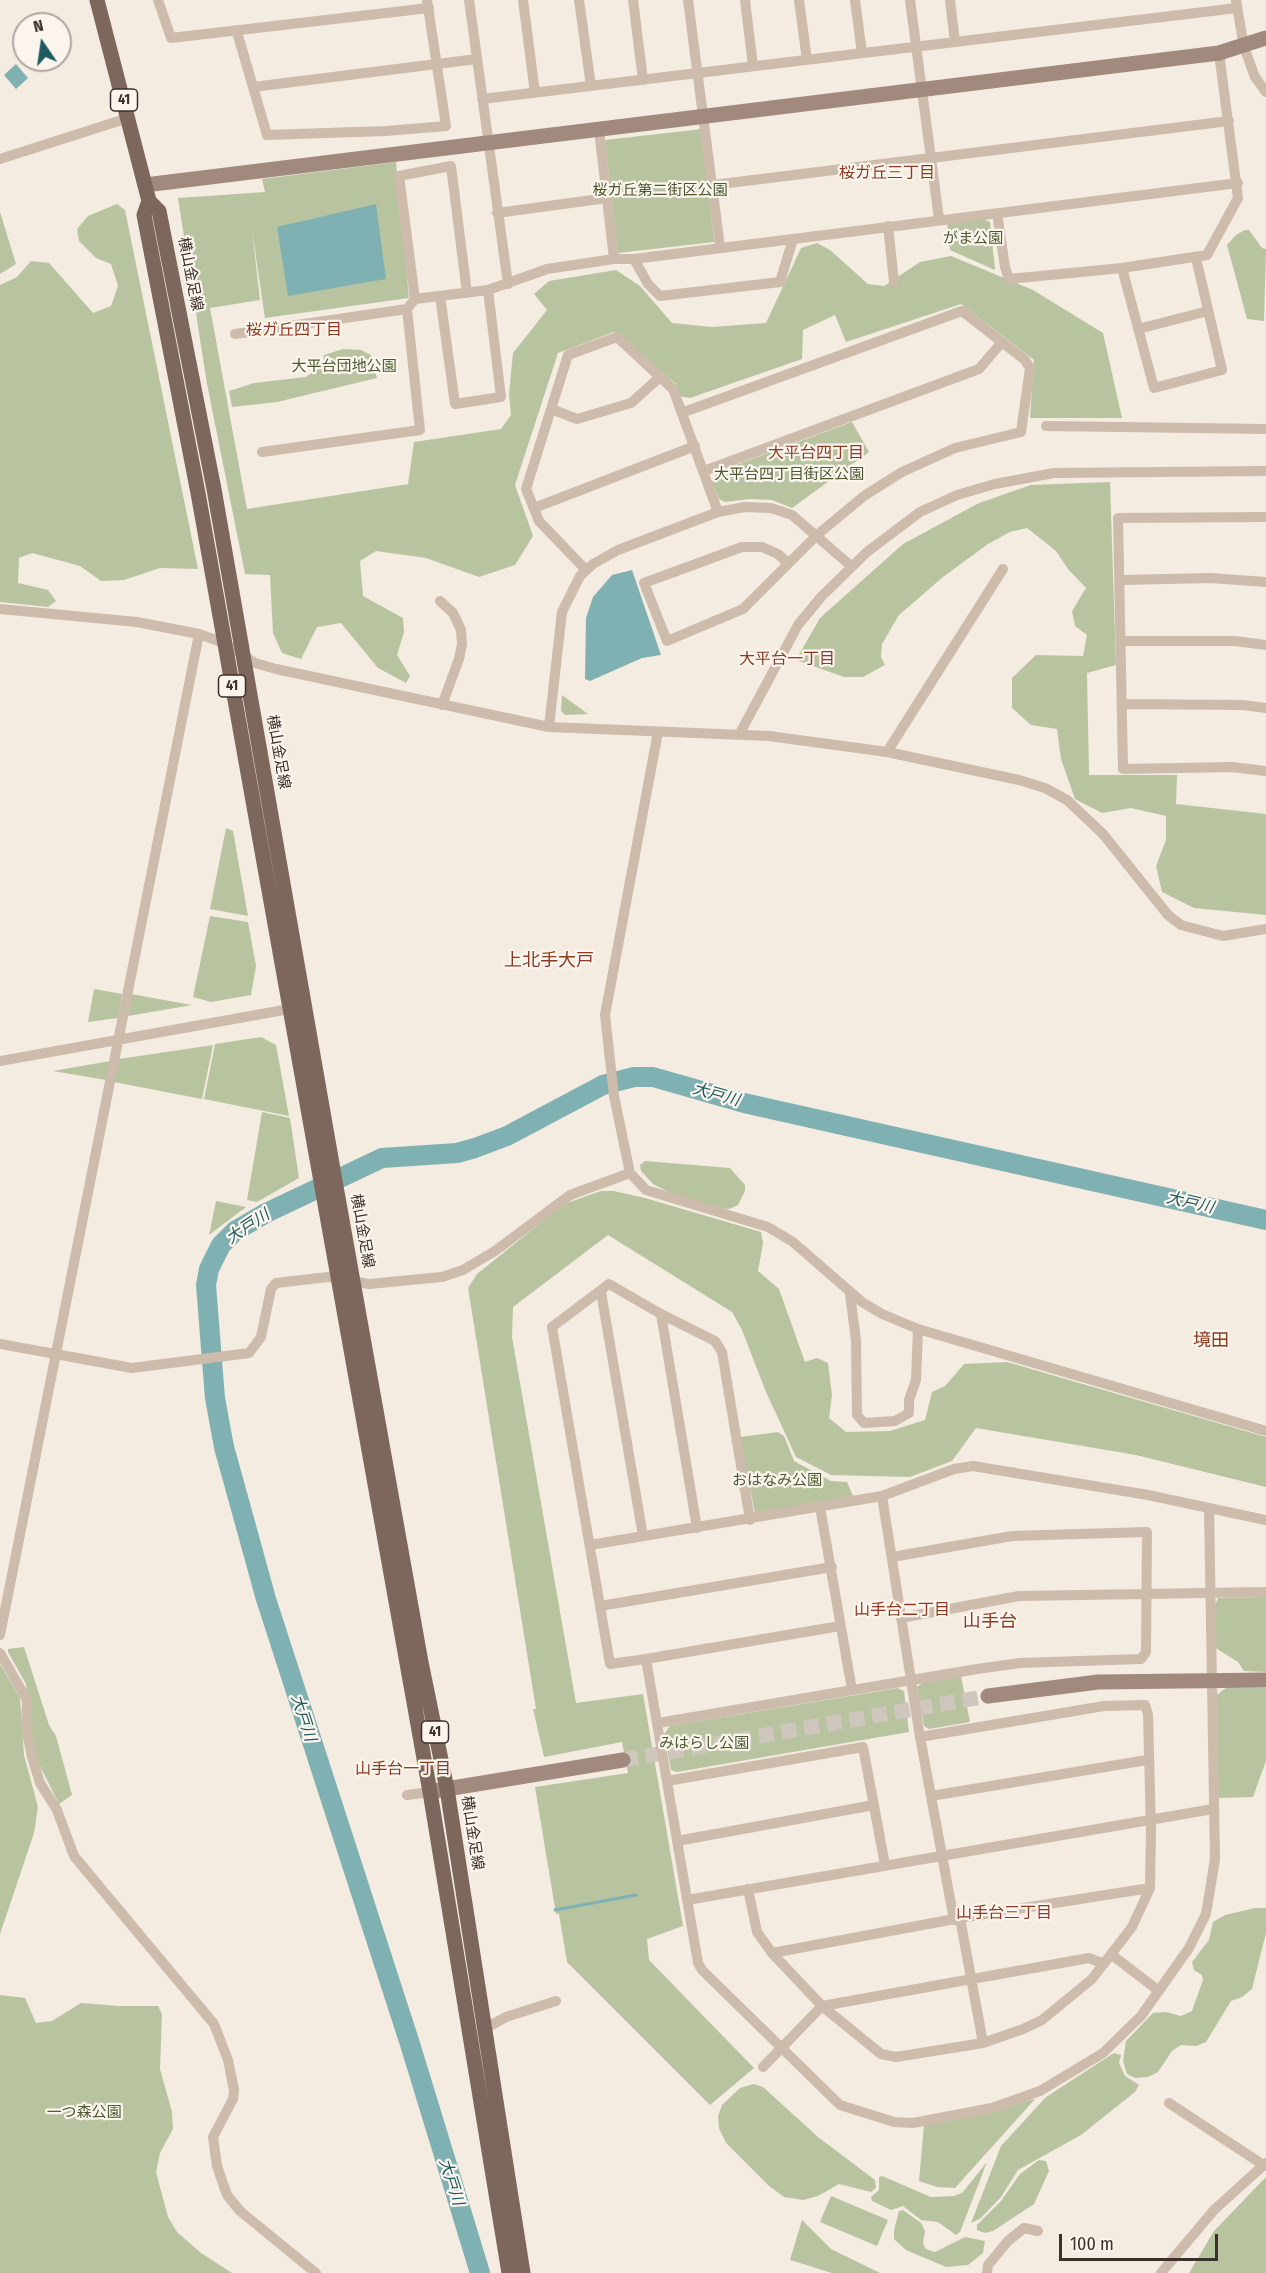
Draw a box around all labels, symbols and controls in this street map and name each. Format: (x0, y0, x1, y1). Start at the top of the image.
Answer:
north arrow (12, 12, 72, 72)
text: N (31, 16, 45, 36)
road number: 41 (110, 89, 138, 111)
district label: 桜ガ丘三丁目 (839, 164, 935, 184)
park label: 桜ガ丘第二街区公園 (593, 182, 727, 200)
park label: がま公園 (943, 230, 1003, 248)
street label: 横山金足線 (174, 235, 206, 313)
district label: 桜ガ丘四丁目 (246, 321, 342, 341)
park label: 大平台団地公園 (292, 358, 396, 376)
district label: 大平台四丁目 (768, 444, 864, 464)
park label: 大平台四丁目街区公園 (714, 466, 864, 484)
district label: 大平台一丁目 (739, 650, 835, 670)
road number: 41 (218, 675, 246, 697)
street label: 横山金足線 (263, 714, 293, 790)
district label: 上北手大戸 (504, 950, 594, 972)
water label: 大戸川 (690, 1080, 742, 1110)
water label: 大戸川 (1164, 1188, 1216, 1218)
street label: 横山金足線 (347, 1193, 377, 1269)
water label: 大戸川 (223, 1206, 273, 1248)
district label: 境田 (1193, 1330, 1229, 1352)
park label: おはなみ公園 (732, 1472, 822, 1490)
district label: 山手台二丁目 (854, 1601, 950, 1621)
district label: 山手台 (963, 1611, 1017, 1633)
water label: 大戸川 (286, 1692, 320, 1744)
road number: 41 (422, 1721, 448, 1743)
park label: みはらし公園 (659, 1735, 749, 1753)
district label: 山手台一丁目 (355, 1760, 451, 1780)
street label: 横山金足線 (457, 1795, 487, 1871)
district label: 山手台三丁目 (956, 1904, 1052, 1924)
park label: 一つ森公園 (47, 2104, 121, 2122)
water label: 大戸川 (434, 2156, 468, 2208)
scale bar (1062, 2222, 1221, 2260)
text: 100 m (1070, 2233, 1114, 2255)

